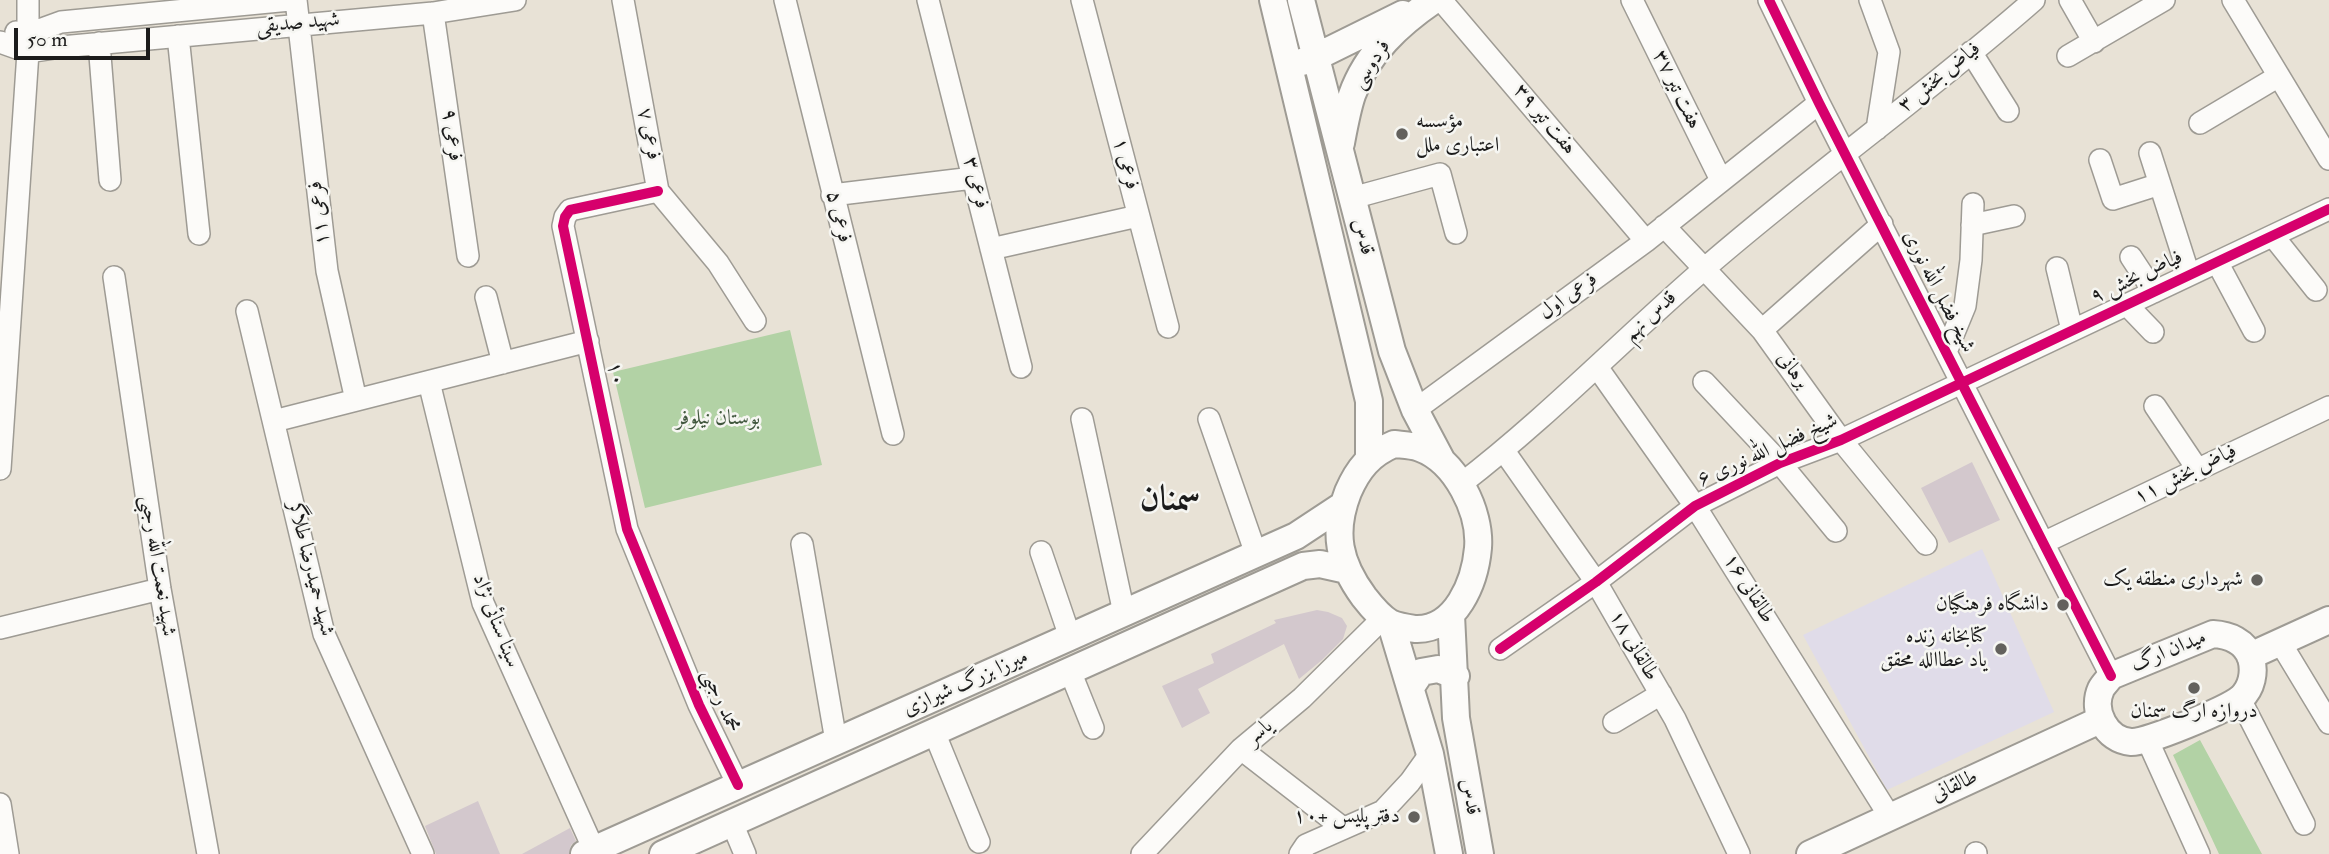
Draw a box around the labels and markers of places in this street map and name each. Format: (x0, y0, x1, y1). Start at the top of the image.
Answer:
place label: مؤسسه اعتباری ملل (1416, 109, 1499, 159)
marker: مؤسسه اعتباری ملل (1394, 126, 1410, 142)
place label: شهرداری منطقه یک (2103, 567, 2243, 593)
marker: شهرداری منطقه یک (2249, 572, 2265, 588)
place label: دانشگاه فرهنگیان (1936, 592, 2049, 618)
marker: دانشگاه فرهنگیان (2055, 597, 2071, 613)
place label: کتابخانه زنده یاد عطاالله محقق (1880, 624, 1987, 674)
marker: کتابخانه زنده یاد عطاالله محقق (1993, 641, 2009, 657)
marker: دروازه ارگ سمنان (2186, 680, 2202, 696)
place label: دروازه ارگ سمنان (2130, 699, 2258, 725)
place label: دفتر پلیس +۱۰ (1293, 804, 1400, 830)
marker: دفتر پلیس +۱۰ (1406, 809, 1422, 825)

